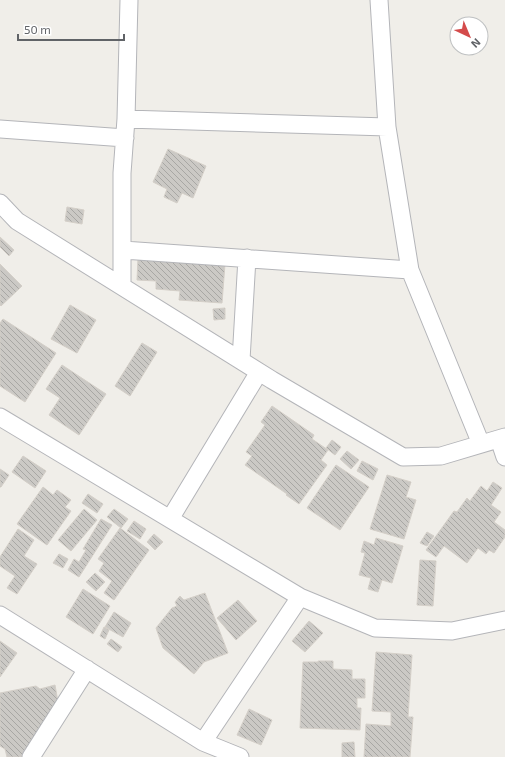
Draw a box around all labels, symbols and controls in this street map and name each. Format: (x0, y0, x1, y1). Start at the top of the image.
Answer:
scale bar (18, 16, 124, 42)
north arrow (449, 16, 489, 56)
text: 50 m (24, 22, 51, 36)
text: N (469, 36, 484, 51)

